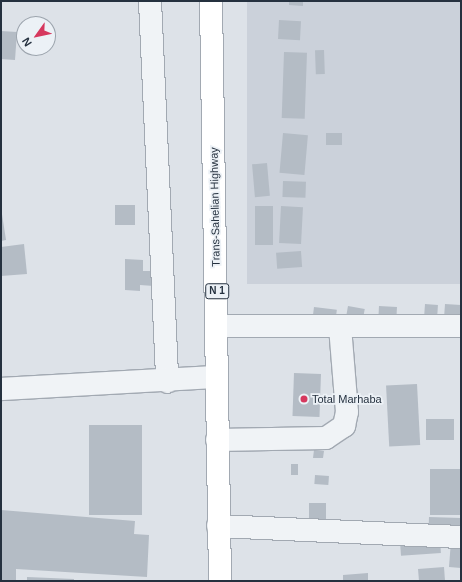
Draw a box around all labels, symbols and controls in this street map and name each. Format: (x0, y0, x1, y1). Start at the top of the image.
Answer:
north arrow (16, 16, 56, 56)
text: N (20, 35, 34, 49)
street label: Trans-Sahelian Highway (207, 147, 223, 267)
road number: N 1 (205, 283, 229, 299)
place label: Total Marhaba (312, 392, 382, 406)
marker: Total Marhaba (299, 394, 309, 404)

